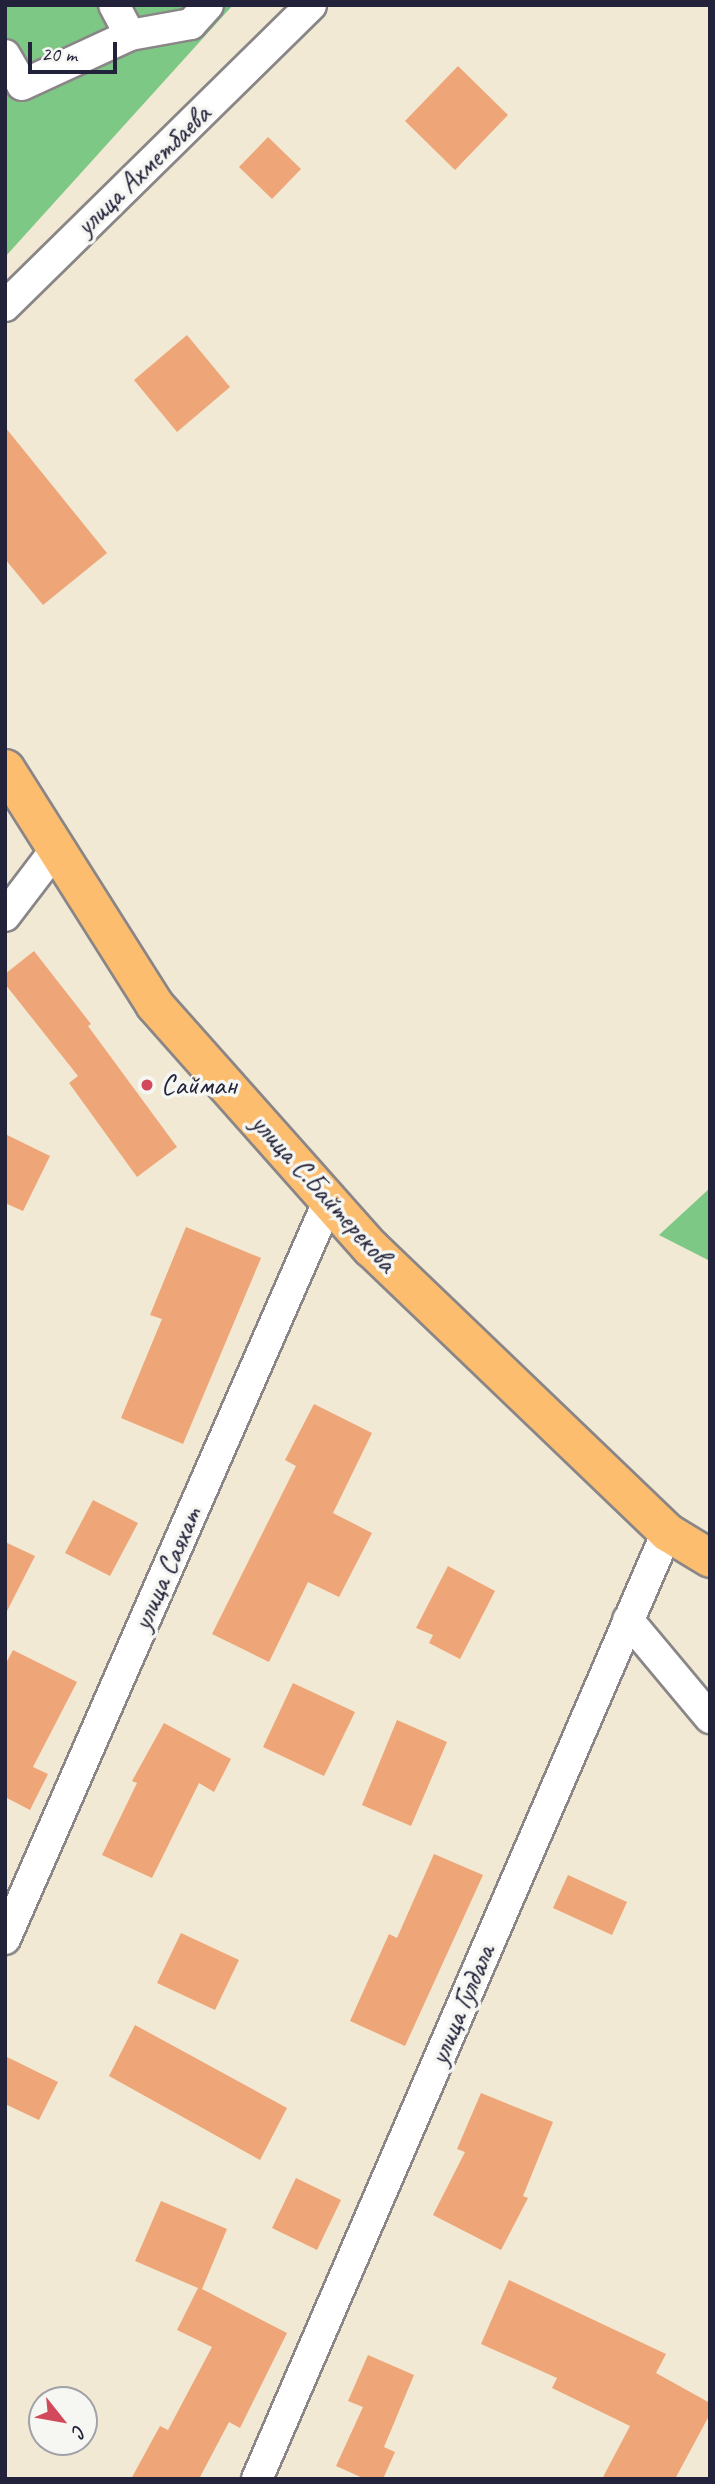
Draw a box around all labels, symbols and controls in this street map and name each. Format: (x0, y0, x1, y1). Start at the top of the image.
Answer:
scale bar (32, 28, 121, 72)
text: 20 m (41, 41, 77, 67)
street label: улица Ахметбаева (68, 97, 218, 243)
place label: Сайман (161, 1068, 236, 1102)
marker: Сайман (139, 1077, 155, 1093)
street label: улица С.Байтерекова (244, 1107, 404, 1279)
street label: улица Саяхат (125, 1501, 209, 1637)
street label: улица Гулдала (422, 1940, 502, 2070)
north arrow (28, 2386, 98, 2456)
text: С (67, 2421, 92, 2441)

